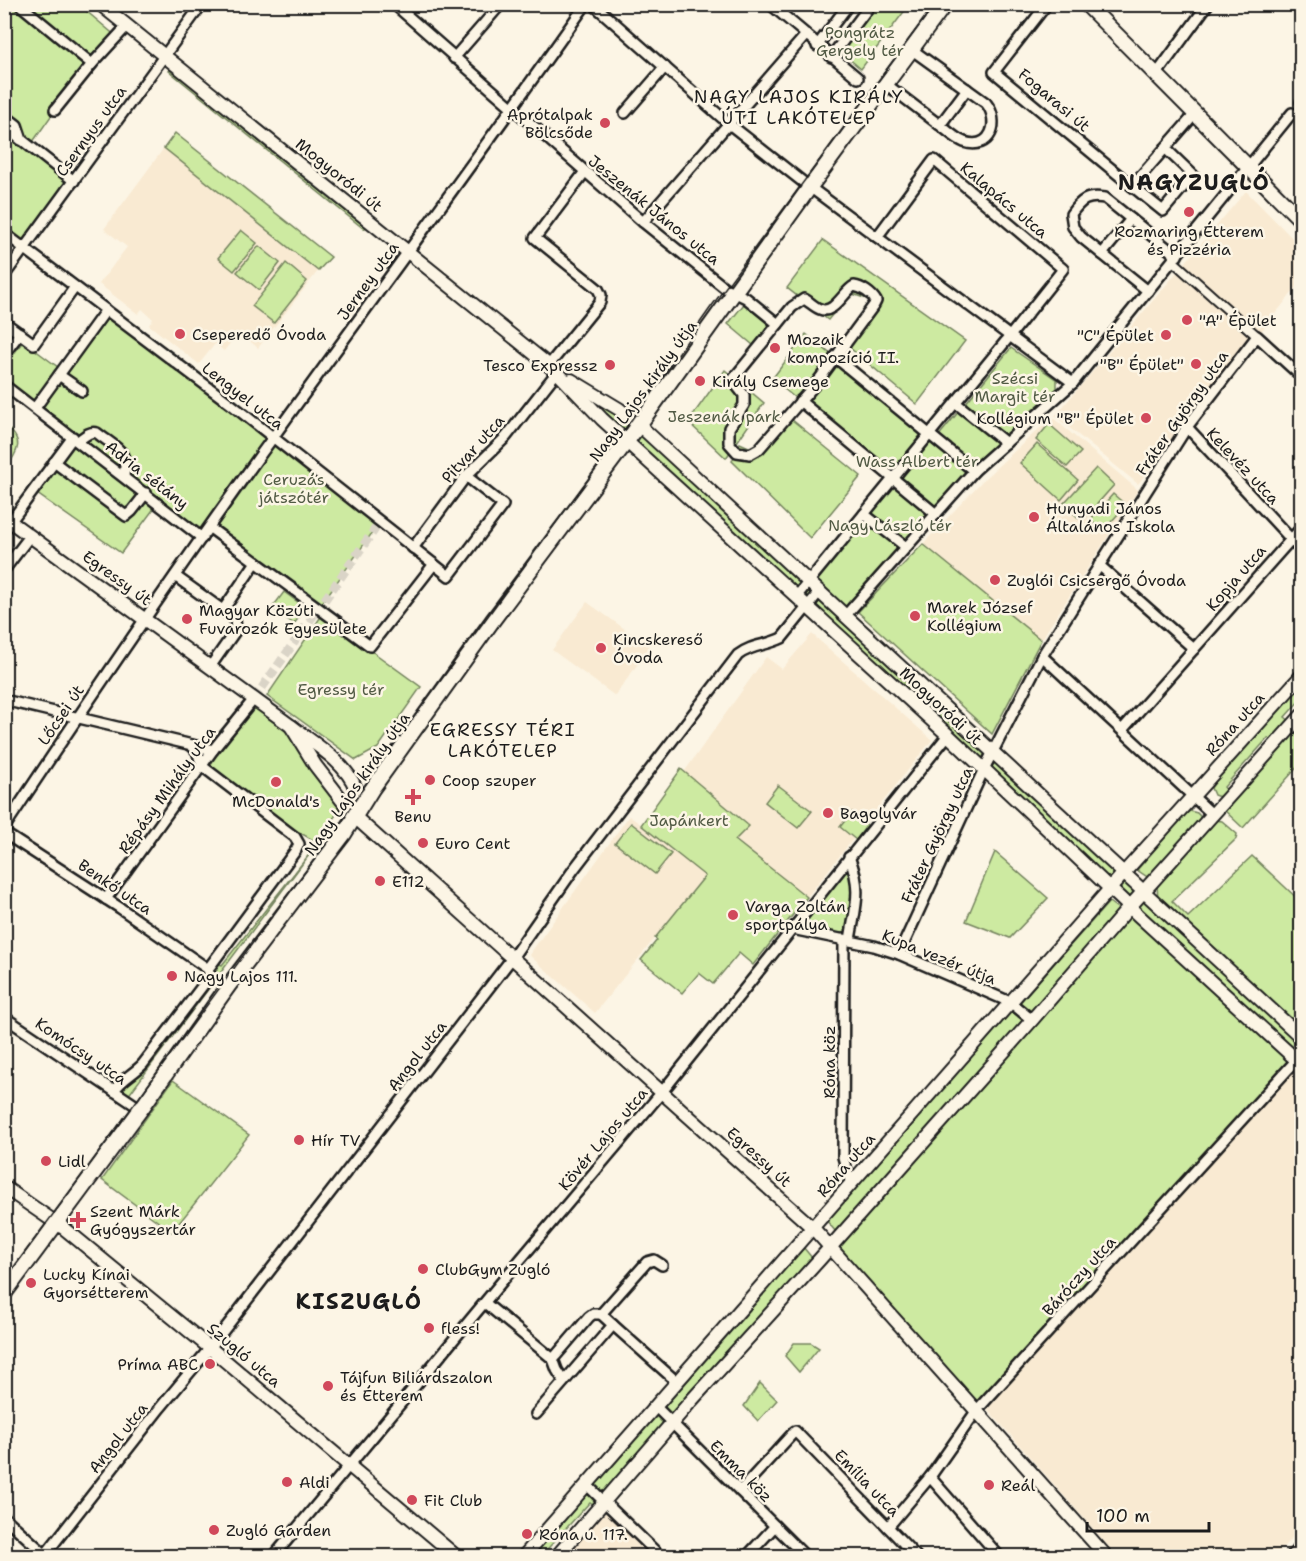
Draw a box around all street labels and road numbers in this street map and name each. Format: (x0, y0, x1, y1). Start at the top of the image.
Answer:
street label: Fogarasi út (1014, 64, 1094, 136)
street label: Csernyus utca (51, 81, 131, 181)
street label: Mogyoródi út (291, 134, 387, 216)
street label: Jeszenák János utca (584, 150, 724, 270)
street label: Kalapács utca (956, 157, 1052, 243)
street label: Jerney utca (332, 238, 404, 324)
street label: Nagy Lajos király útja (584, 316, 702, 466)
street label: Fráter György utca (1131, 346, 1233, 480)
street label: Lengyel utca (198, 357, 288, 435)
street label: Pitvar utca (437, 410, 509, 488)
street label: Kelevéz utca (1202, 423, 1284, 509)
street label: Adria sétány (101, 436, 193, 514)
street label: Kopja utca (1201, 540, 1271, 616)
street label: Egressy út (78, 546, 156, 610)
street label: Mogyoródi út (895, 662, 987, 750)
street label: Lőcsei út (33, 681, 89, 749)
street label: Róna utca (1201, 688, 1269, 760)
street label: Nagy Lajos király útja (300, 708, 414, 860)
street label: Répásy Mihály utca (114, 722, 220, 858)
street label: Fráter György utca (896, 763, 978, 907)
street label: Benkő utca (74, 854, 156, 920)
street label: Kupa vezér útja (879, 925, 999, 989)
street label: Komócsy utca (31, 1013, 131, 1089)
street label: Angol utca (383, 1016, 451, 1096)
street label: Róna köz (819, 1026, 840, 1098)
street label: Kövér Lajos utca (554, 1083, 652, 1195)
street label: Egressy út (722, 1122, 796, 1192)
street label: Róna utca (812, 1128, 880, 1202)
street label: Báróczy utca (1038, 1232, 1120, 1320)
street label: Szugló utca (203, 1318, 285, 1392)
street label: Angol utca (84, 1398, 152, 1478)
street label: Emma köz (705, 1435, 777, 1507)
street label: Emília utca (830, 1445, 904, 1521)

